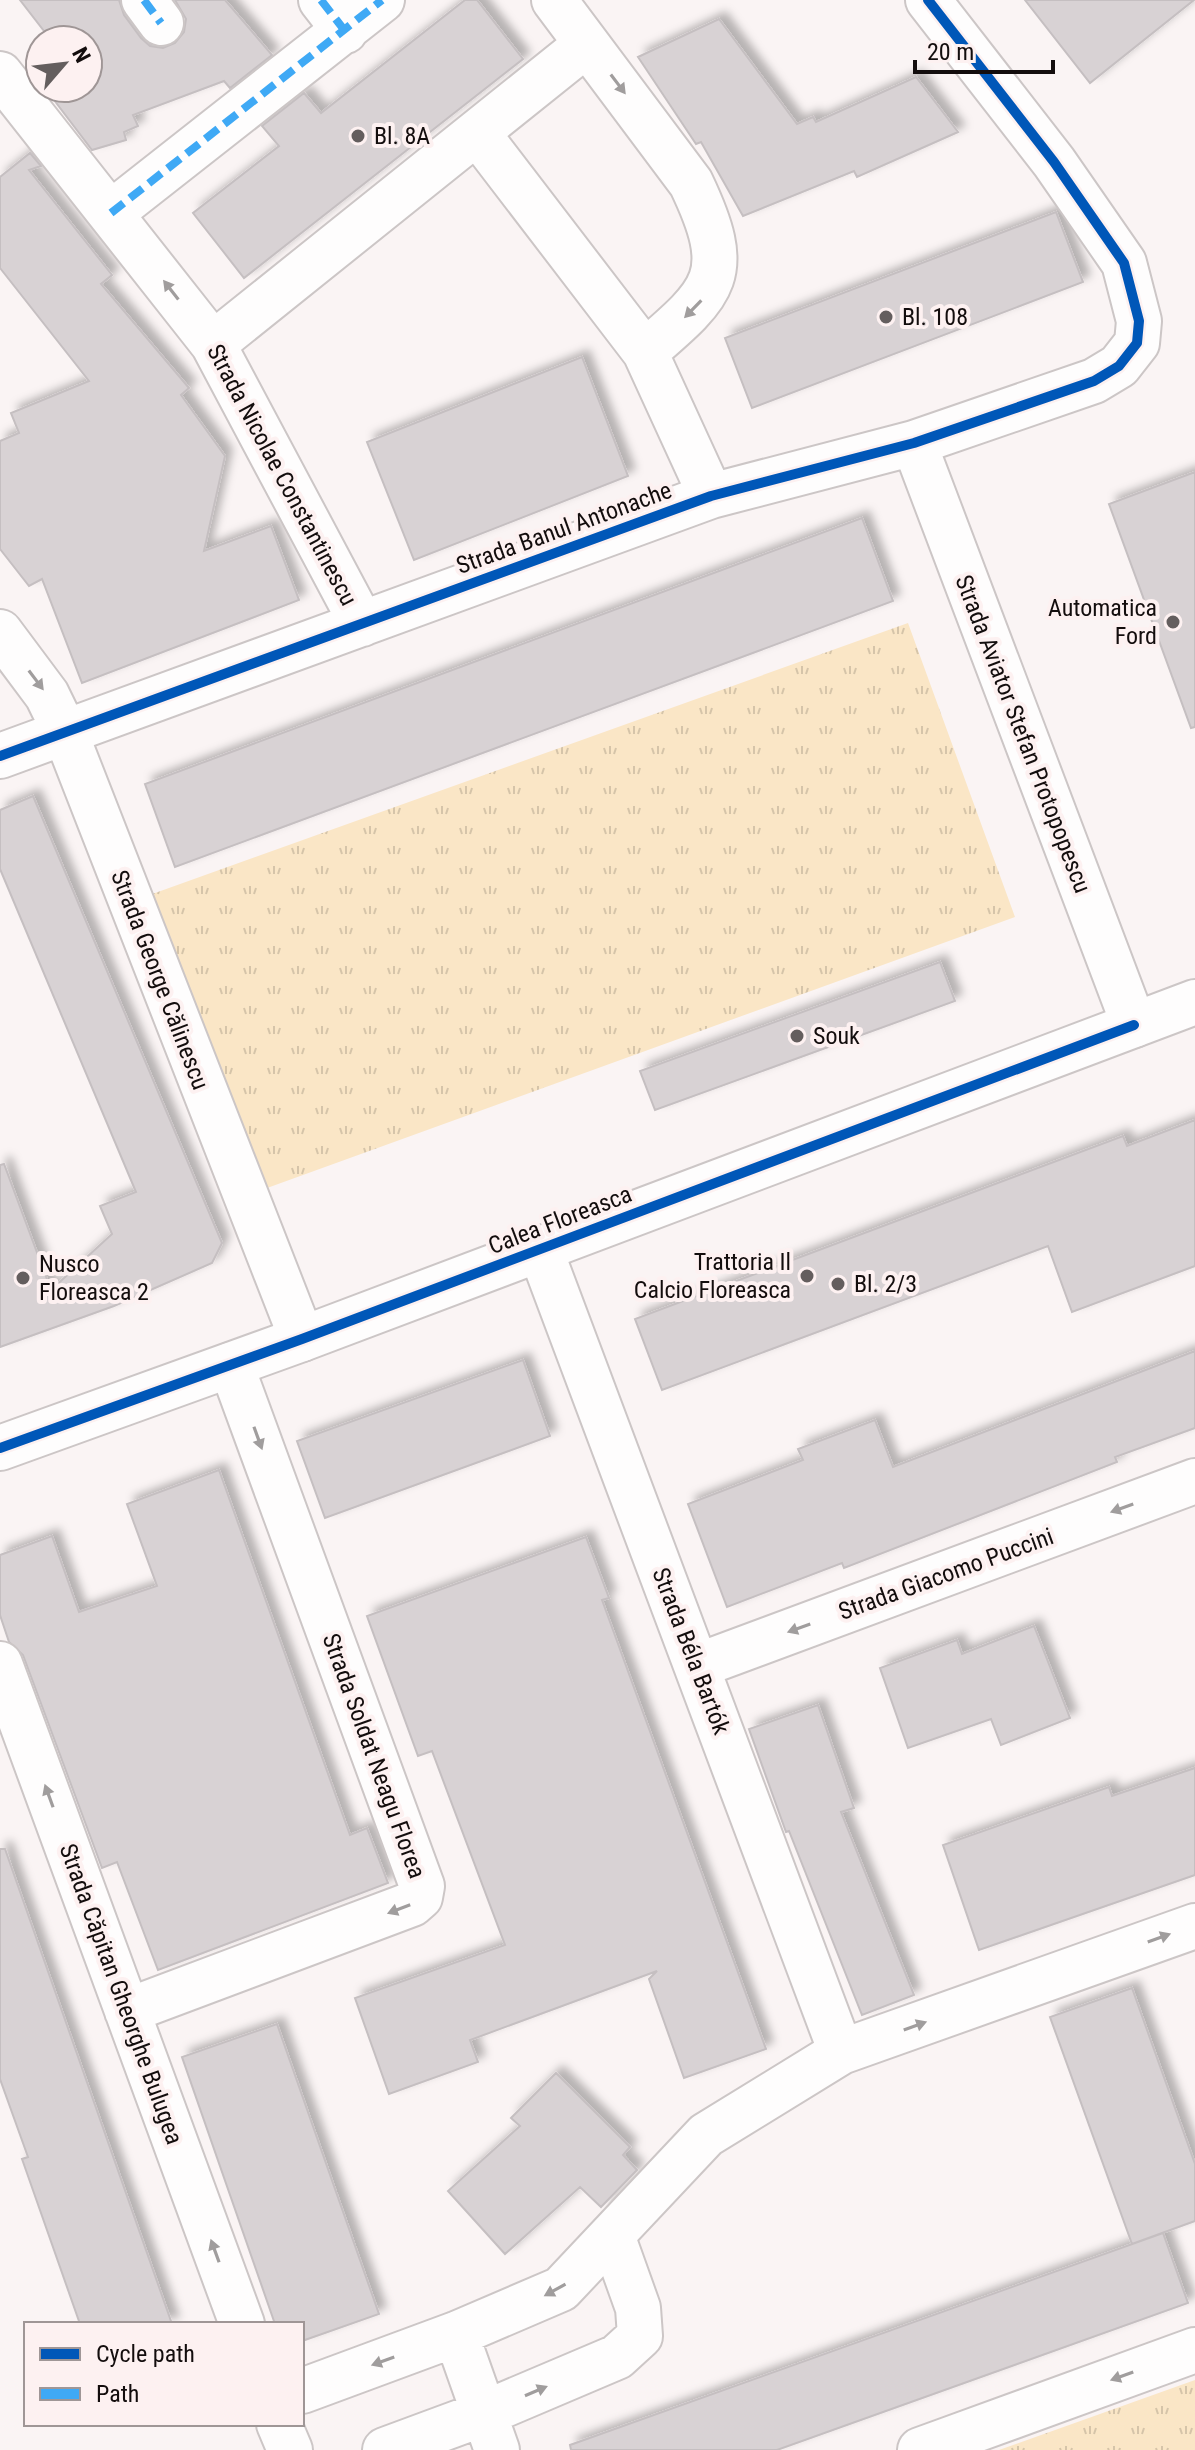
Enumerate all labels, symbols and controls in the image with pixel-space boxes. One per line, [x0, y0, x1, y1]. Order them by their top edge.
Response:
north arrow [24, 24, 104, 104]
scale bar [915, 24, 1053, 74]
text: 20 m [927, 38, 974, 66]
text: N [67, 43, 95, 67]
one-way arrow [609, 74, 625, 95]
place label: Bl. 8A [374, 122, 430, 150]
marker: Bl. 8A [349, 127, 367, 145]
one-way arrow [163, 280, 179, 300]
one-way arrow [684, 299, 702, 318]
place label: Bl. 108 [902, 303, 968, 331]
marker: Bl. 108 [877, 308, 895, 326]
street label: Strada Nicolae Constantinescu [201, 340, 363, 610]
street label: Strada Banul Antonache [453, 476, 675, 580]
street label: Strada Aviator Stefan Protopopescu [949, 571, 1097, 897]
place label: Automatica Ford [1048, 594, 1157, 650]
marker: Automatica Ford [1164, 613, 1182, 631]
one-way arrow [28, 670, 44, 690]
street label: Strada George Călinescu [105, 866, 215, 1094]
place label: Souk [813, 1022, 860, 1050]
marker: Souk [788, 1027, 806, 1045]
street label: Calea Floreasca [484, 1180, 636, 1260]
place label: Trattoria Il Calcio Floreasca [634, 1248, 791, 1304]
place label: Nusco Floreasca 2 [39, 1250, 149, 1306]
marker: Trattoria Il Calcio Floreasca [798, 1267, 816, 1285]
marker: Nusco Floreasca 2 [14, 1269, 32, 1287]
place label: Bl. 2/3 [854, 1270, 917, 1298]
marker: Bl. 2/3 [829, 1275, 847, 1293]
one-way arrow [252, 1426, 265, 1450]
one-way arrow [1110, 1502, 1134, 1515]
street label: Strada Giacomo Puccini [835, 1522, 1057, 1626]
street label: Strada Béla Bartók [646, 1564, 736, 1738]
one-way arrow [787, 1622, 811, 1635]
street label: Strada Soldat Neagu Florea [317, 1630, 431, 1882]
one-way arrow [42, 1784, 54, 1808]
street label: Strada Căpitan Gheorghe Bulugea [54, 1840, 188, 2148]
one-way arrow [387, 1903, 411, 1916]
one-way arrow [1148, 1932, 1172, 1944]
one-way arrow [903, 2019, 927, 2032]
one-way arrow [208, 2239, 221, 2263]
one-way arrow [544, 2283, 566, 2297]
legend [24, 2322, 304, 2426]
text: Cycle path [96, 2340, 195, 2368]
one-way arrow [370, 2355, 394, 2368]
one-way arrow [1109, 2370, 1133, 2383]
text: Path [96, 2380, 139, 2408]
one-way arrow [524, 2385, 548, 2398]

